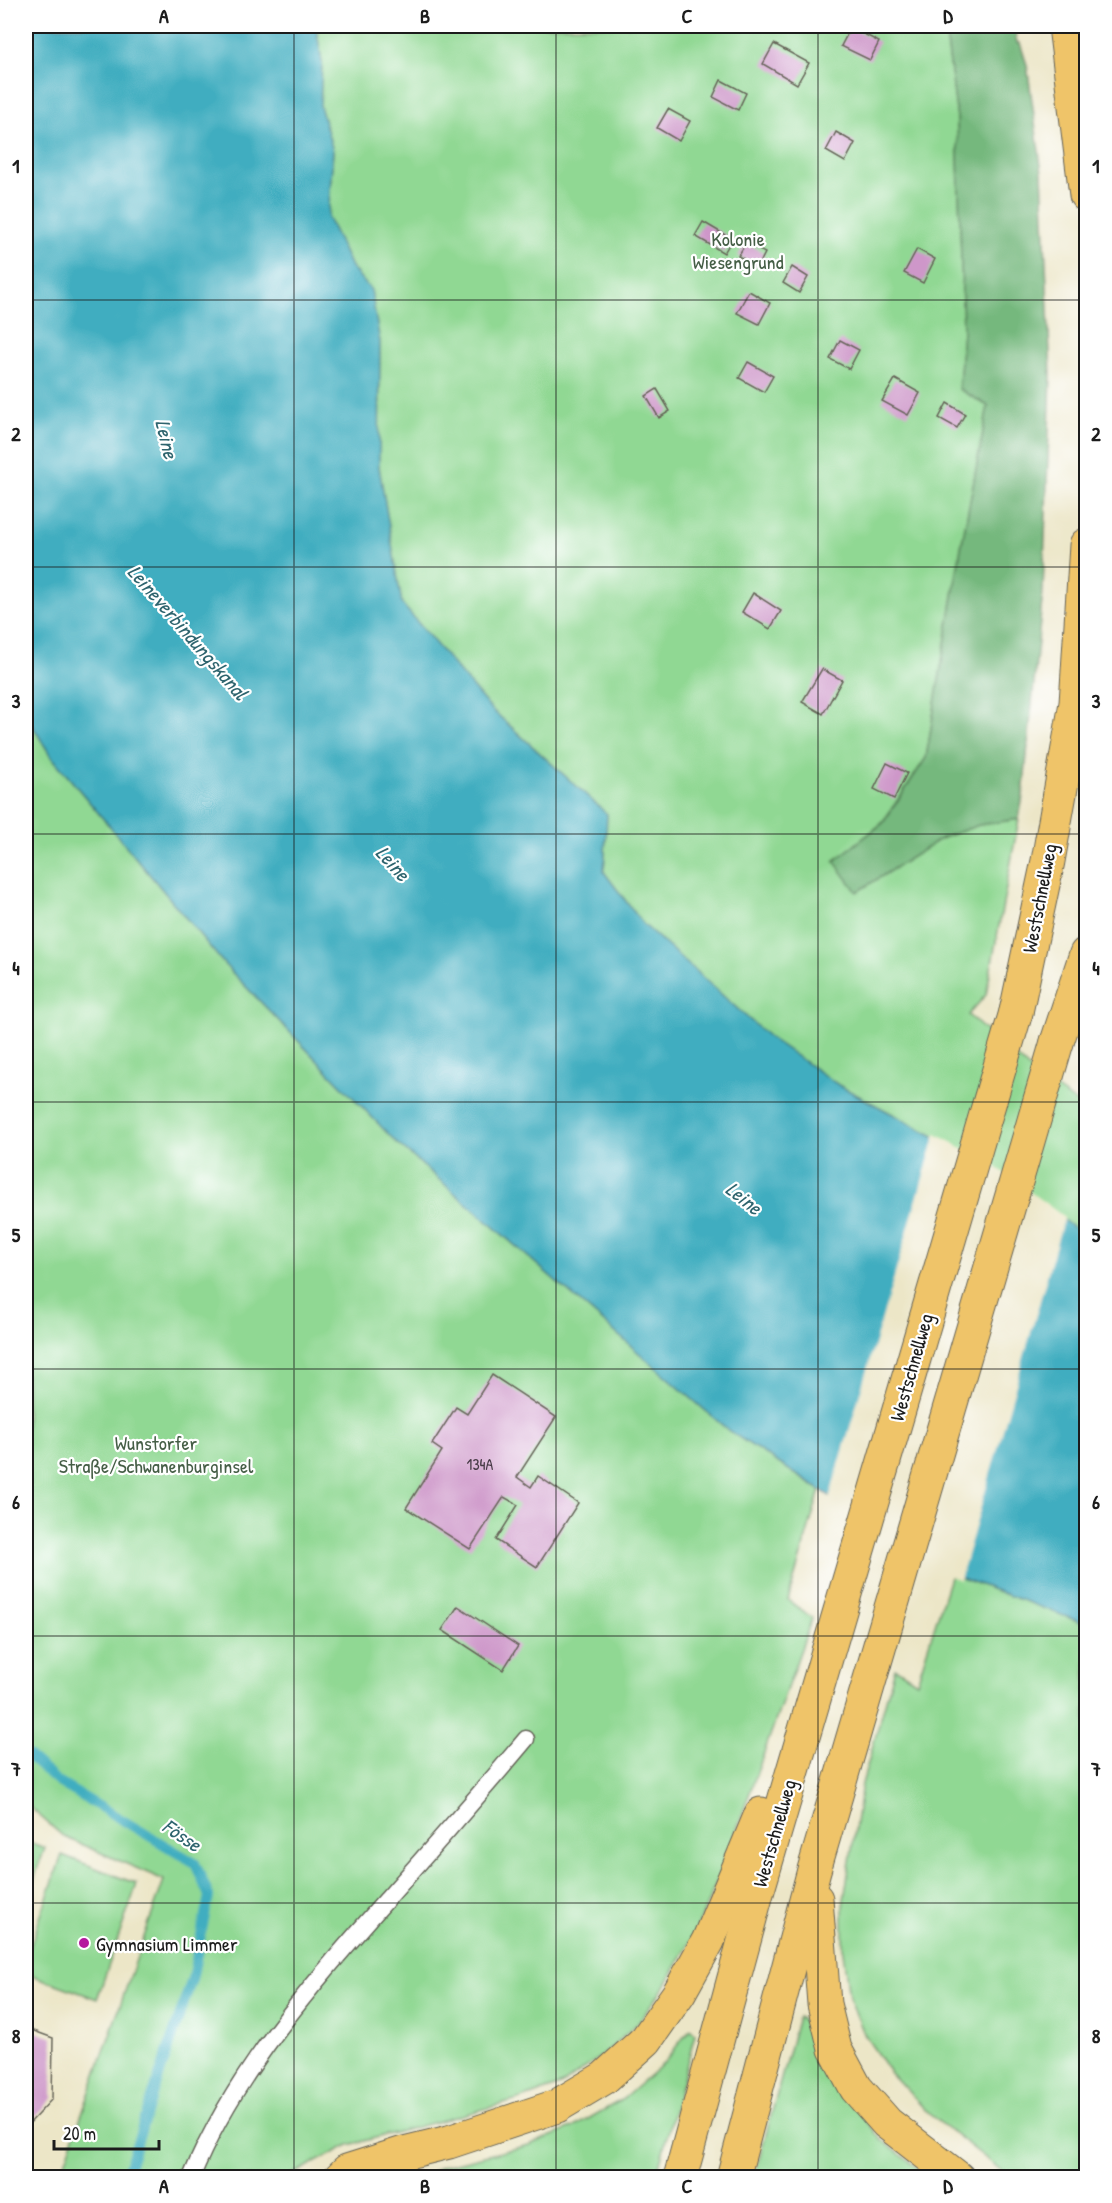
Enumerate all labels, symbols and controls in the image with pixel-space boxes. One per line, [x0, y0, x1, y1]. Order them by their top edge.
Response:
text: A [159, 2, 169, 29]
text: B [420, 2, 430, 29]
text: C [682, 2, 693, 29]
text: D [943, 2, 953, 29]
text: 1 [12, 152, 20, 179]
text: 1 [1092, 152, 1100, 179]
park label: Kolonie Wiesengrund [693, 225, 784, 275]
water label: Leine [149, 417, 186, 463]
text: 2 [11, 420, 21, 447]
text: 2 [1091, 420, 1101, 447]
water label: Leineverbindungskanal [121, 558, 256, 707]
text: 3 [12, 687, 21, 714]
text: 3 [1092, 687, 1101, 714]
water label: Leine [369, 839, 418, 888]
street label: Westschnellweg [1015, 841, 1063, 955]
text: 4 [12, 954, 20, 981]
text: 4 [1092, 954, 1100, 981]
water label: Leine [720, 1175, 769, 1222]
text: 5 [12, 1221, 21, 1248]
text: 5 [1092, 1221, 1101, 1248]
street label: Westschnellweg [883, 1310, 939, 1424]
park label: Wunstorfer Straße/Schwanenburginsel [59, 1429, 254, 1479]
house number: 134A [467, 1453, 494, 1475]
text: 6 [12, 1488, 20, 1515]
text: 6 [1092, 1488, 1100, 1515]
text: 7 [10, 1755, 21, 1782]
text: 7 [1090, 1755, 1101, 1782]
street label: Westschnellweg [746, 1776, 802, 1890]
water label: Fösse [157, 1812, 208, 1859]
place label: Gymnasium Limmer [96, 1930, 238, 1957]
marker: Gymnasium Limmer [77, 1936, 91, 1950]
text: 8 [12, 2022, 21, 2049]
text: 8 [1092, 2022, 1101, 2049]
scale bar [54, 2113, 159, 2151]
text: 20 m [63, 2121, 96, 2146]
text: A [159, 2172, 169, 2199]
text: B [420, 2172, 430, 2199]
text: C [682, 2172, 693, 2199]
text: D [943, 2172, 953, 2199]

